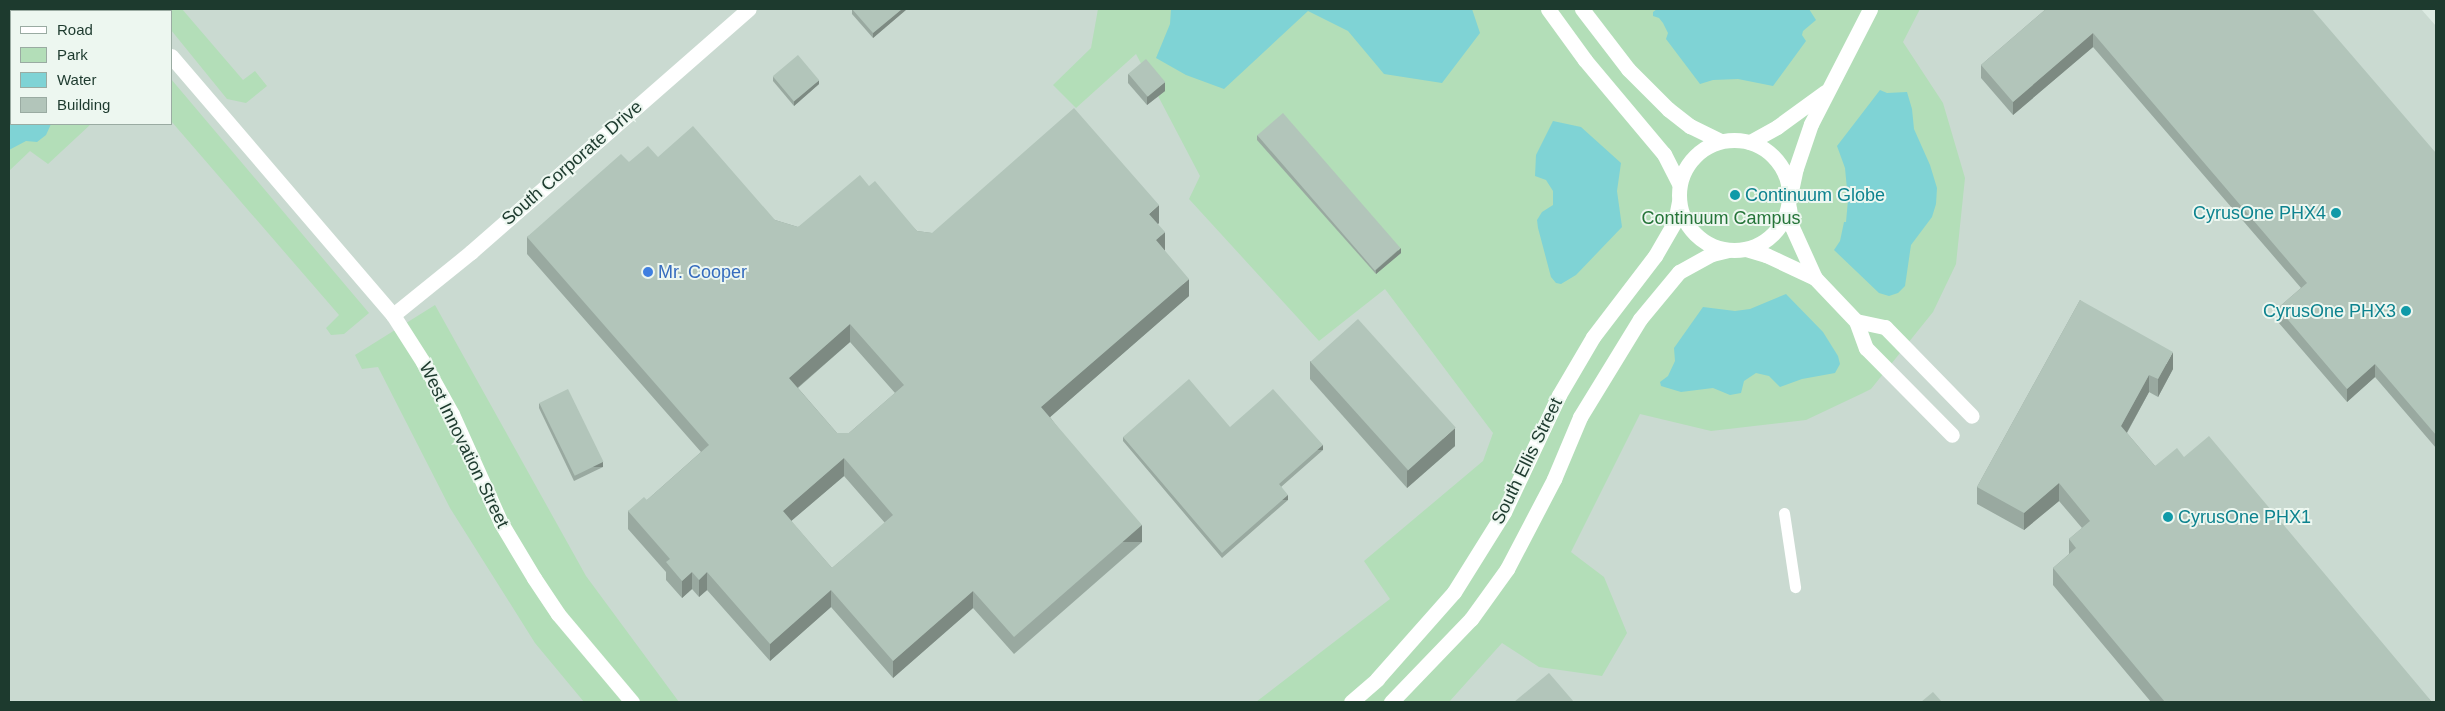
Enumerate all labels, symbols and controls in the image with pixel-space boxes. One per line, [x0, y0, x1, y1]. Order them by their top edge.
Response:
legend [10, 10, 172, 125]
text: Road [57, 21, 93, 38]
text: Park [57, 46, 88, 63]
text: Water [57, 71, 96, 88]
text: Building [57, 96, 110, 113]
street label: South Corporate Drive [497, 96, 647, 230]
place label: Continuum Globe [1745, 184, 1885, 206]
marker: Continuum Globe [1729, 189, 1741, 201]
place label: CyrusOne PHX4 [2193, 202, 2326, 224]
park label: Continuum Campus [1641, 207, 1801, 229]
marker: CyrusOne PHX4 [2330, 207, 2342, 219]
place label: Mr. Cooper [658, 261, 747, 283]
marker: Mr. Cooper [642, 266, 654, 278]
place label: CyrusOne PHX3 [2263, 300, 2396, 322]
marker: CyrusOne PHX3 [2400, 305, 2412, 317]
street label: West Innovation Street [414, 359, 514, 531]
street label: South Ellis Street [1487, 394, 1567, 528]
place label: CyrusOne PHX1 [2178, 506, 2311, 528]
marker: CyrusOne PHX1 [2162, 511, 2174, 523]

